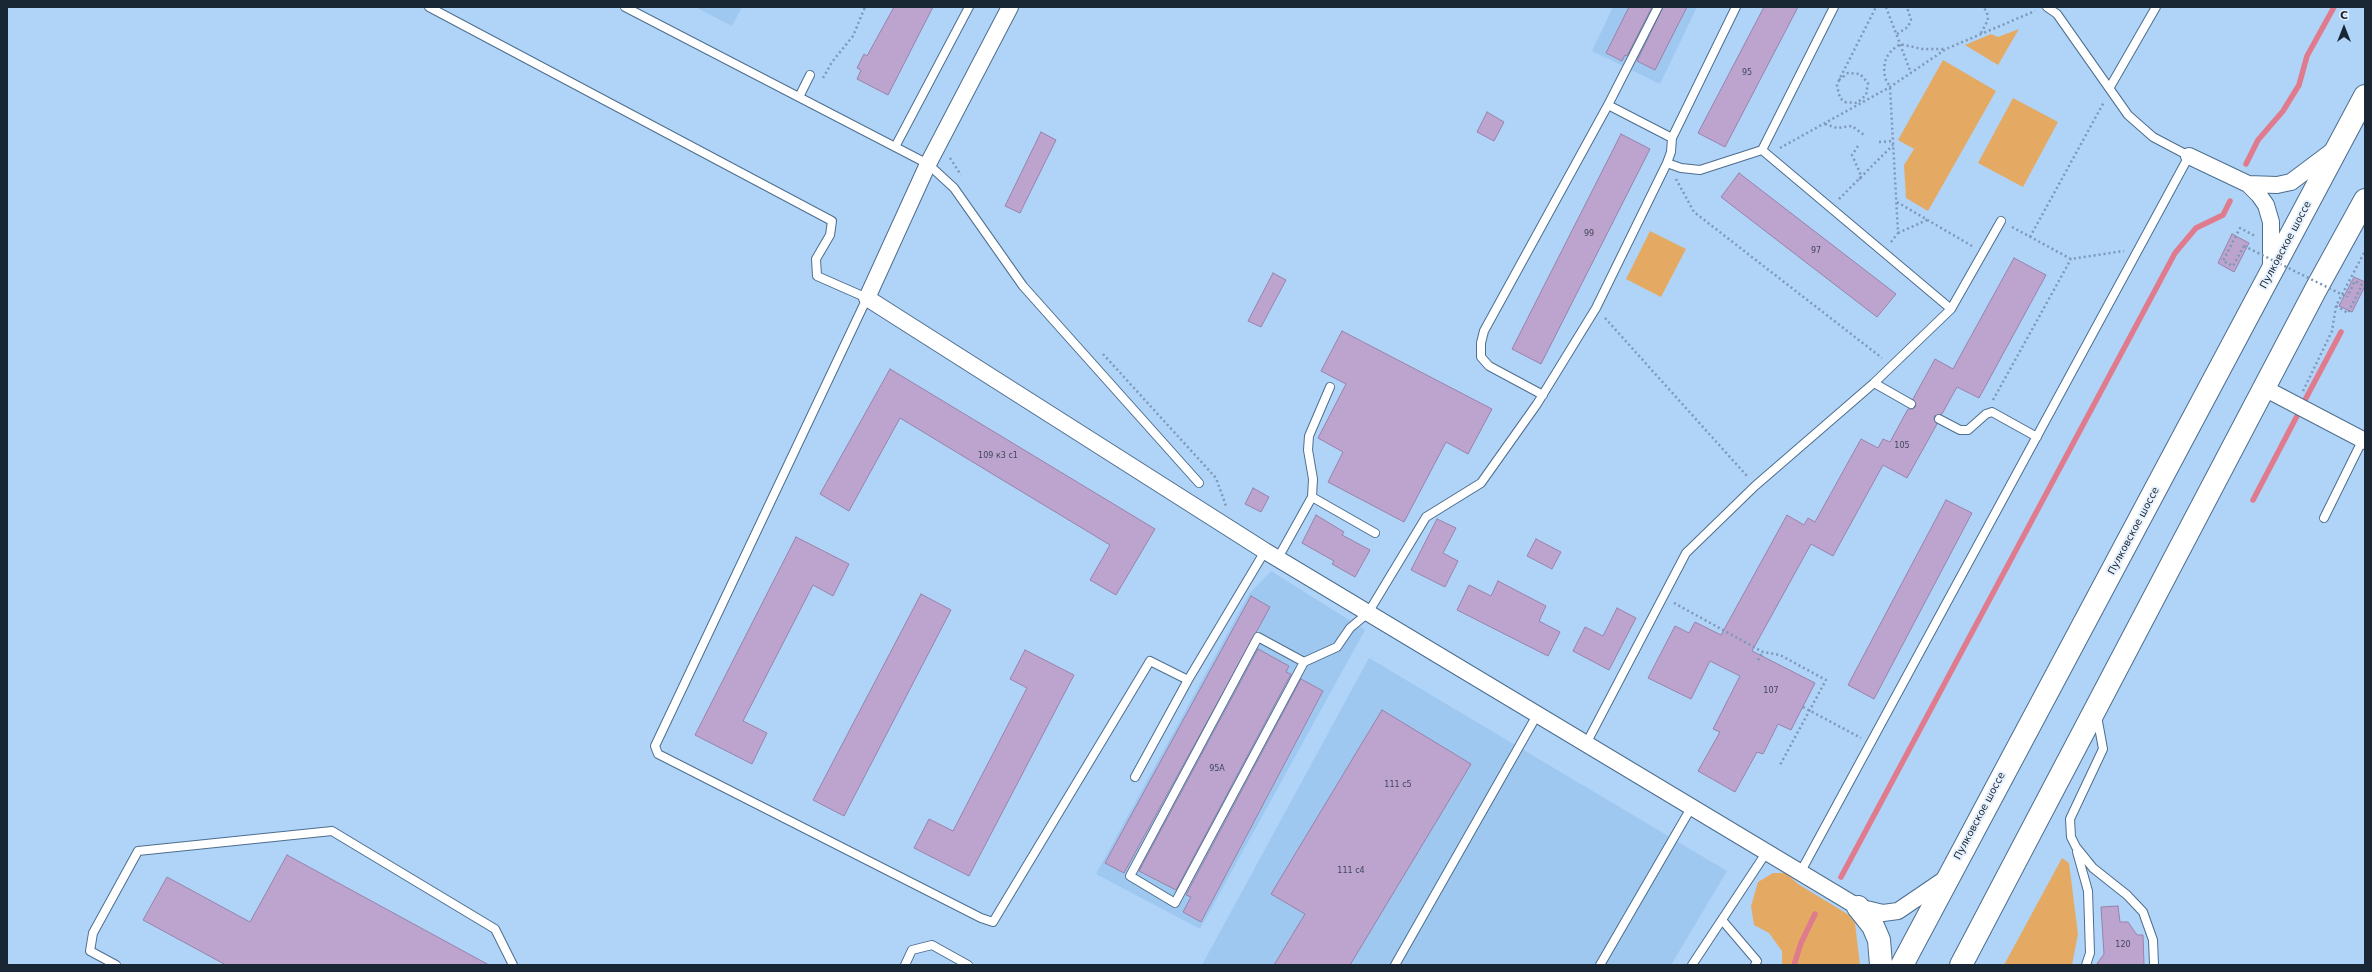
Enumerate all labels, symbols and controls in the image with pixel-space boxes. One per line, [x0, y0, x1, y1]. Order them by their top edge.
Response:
north arrow [2324, 8, 2364, 48]
text: С [2340, 9, 2348, 22]
house number: 95 [1742, 68, 1752, 78]
street label: Пулковское шоссе [2258, 199, 2314, 291]
house number: 99 [1584, 229, 1594, 239]
house number: 97 [1811, 246, 1821, 256]
house number: 105 [1894, 441, 1910, 451]
house number: 109 к3 с1 [978, 451, 1018, 461]
street label: Пулковское шоссе [2106, 485, 2162, 577]
house number: 107 [1763, 686, 1779, 696]
house number: 95А [1209, 764, 1225, 774]
street label: Пулковское шоссе [1952, 770, 2008, 862]
house number: 111 с5 [1384, 780, 1412, 790]
house number: 111 с4 [1337, 866, 1365, 876]
house number: 120 [2115, 940, 2131, 950]

